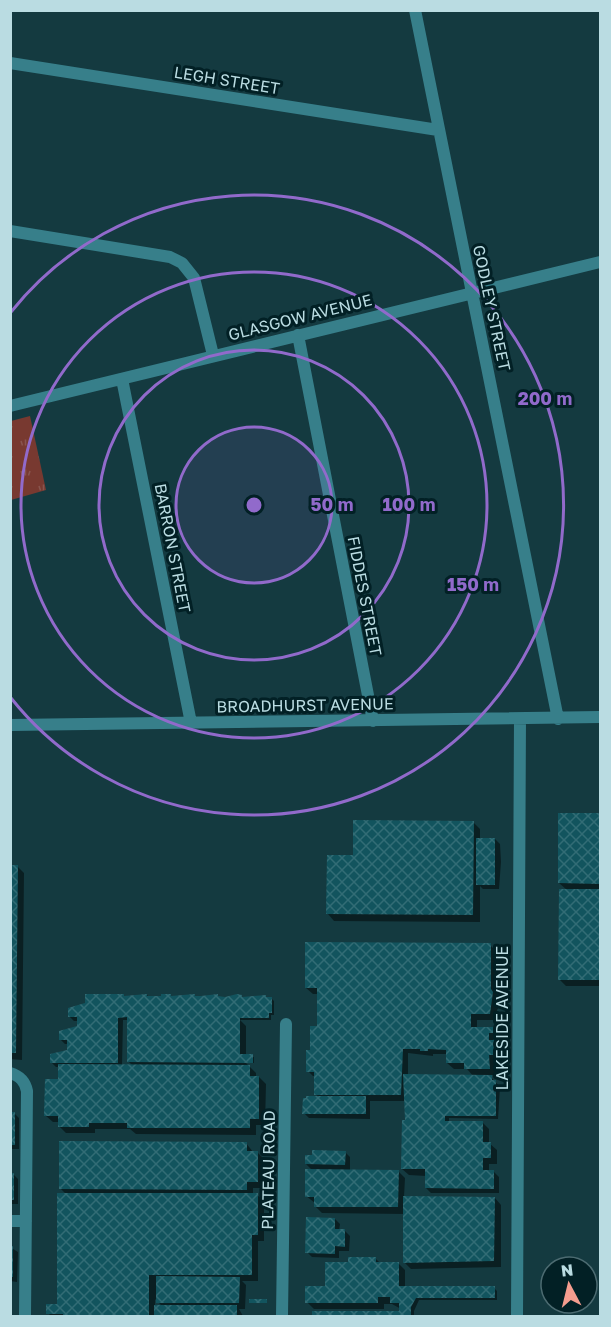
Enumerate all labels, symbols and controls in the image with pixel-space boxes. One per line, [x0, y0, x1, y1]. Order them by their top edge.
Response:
street label: LEGH STREET [173, 62, 281, 98]
street label: GODLEY STREET [469, 243, 515, 373]
street label: GLASGOW AVENUE [226, 289, 374, 345]
text: 200 m [518, 387, 572, 409]
street label: BARRON STREET [151, 482, 195, 614]
text: 50 m [311, 493, 353, 515]
text: 100 m [383, 493, 435, 515]
centre of rings [244, 495, 264, 515]
street label: FIDDES STREET [344, 534, 386, 658]
text: 150 m [447, 573, 499, 595]
street label: BROADHURST AVENUE [216, 693, 394, 717]
street label: LAKESIDE AVENUE [492, 946, 512, 1090]
street label: PLATEAU ROAD [257, 1110, 279, 1230]
north arrow [539, 1255, 599, 1315]
text: N [560, 1259, 574, 1281]

